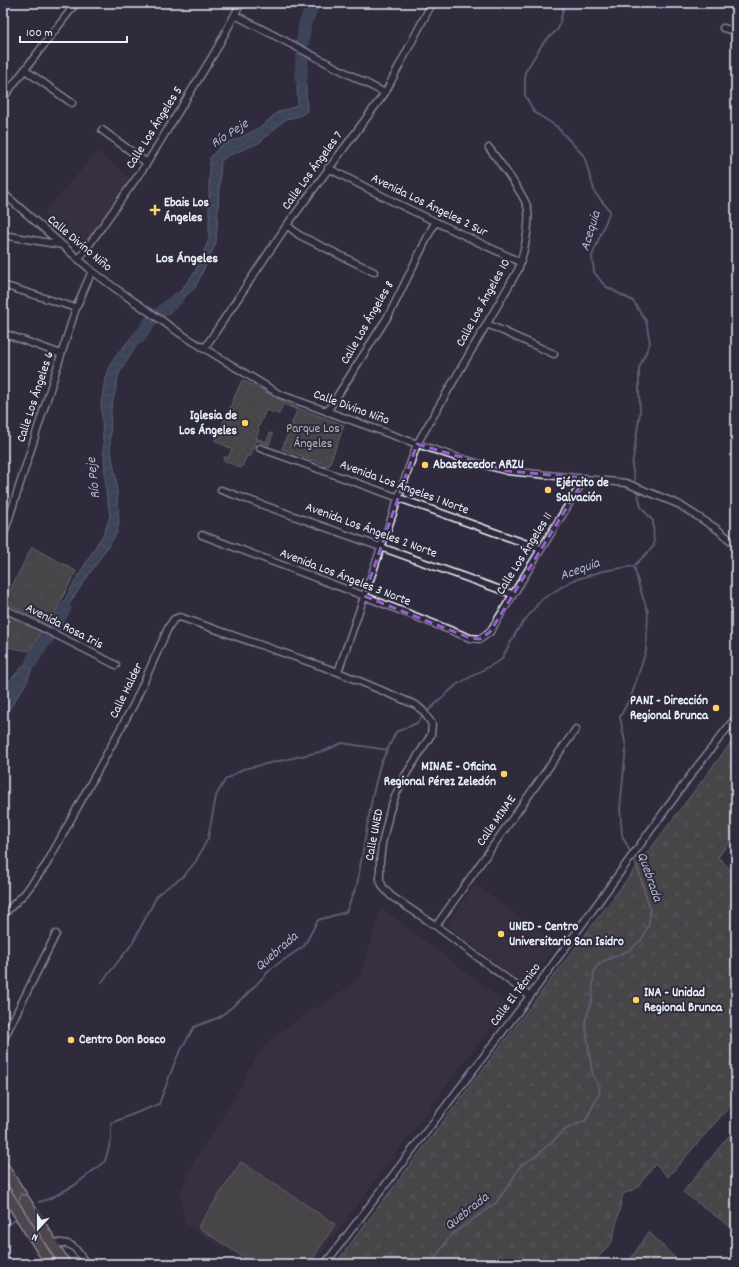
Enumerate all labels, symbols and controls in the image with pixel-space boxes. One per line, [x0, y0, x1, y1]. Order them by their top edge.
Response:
scale bar [20, 18, 127, 44]
text: 100 m [26, 25, 53, 42]
street label: Calle Los Ángeles 5 [122, 83, 188, 173]
water label: Río Peje [207, 114, 253, 154]
street label: Calle Los Ángeles 7 [278, 128, 348, 214]
street label: Avenida Los Ángeles 2 Sur [368, 169, 491, 243]
place label: Ebais Los Ángeles [164, 194, 210, 228]
marker: Ebais Los Ángeles [149, 204, 161, 216]
water label: Acequia [575, 207, 607, 253]
street label: Calle Divino Niño [42, 211, 116, 277]
district label: Los Ángeles [156, 249, 218, 269]
street label: Calle Los Ángeles 10 [452, 255, 516, 351]
street label: Calle Los Ángeles 8 [336, 278, 400, 368]
street label: Calle Los Ángeles 6 [12, 349, 60, 445]
street label: Calle Divino Niño [310, 385, 392, 431]
place label: Iglesia de Los Ángeles [179, 407, 238, 441]
marker: Iglesia de Los Ángeles [240, 418, 250, 428]
park label: Parque Los Ángeles [286, 420, 340, 454]
water label: Río Peje [82, 456, 106, 500]
street label: Avenida Los Ángeles 1 Norte [337, 456, 471, 520]
place label: Abastecedor ARZU [433, 456, 524, 475]
marker: Abastecedor ARZU [420, 460, 430, 470]
place label: Ejército de Salvación [556, 474, 609, 508]
marker: Ejército de Salvación [543, 485, 553, 495]
street label: Avenida Los Ángeles 2 Norte [302, 498, 440, 564]
street label: Calle Los Ángeles 11 [492, 509, 558, 599]
street label: Avenida Los Ángeles 3 Norte [277, 544, 414, 612]
water label: Acequia [557, 553, 604, 586]
street label: Avenida Rosa Iris [22, 599, 106, 655]
street label: Calle Halder [105, 660, 149, 722]
place label: PANI - Dirección Regional Brunca [630, 692, 709, 726]
marker: PANI - Dirección Regional Brunca [711, 703, 721, 713]
place label: MINAE - Oficina Regional Pérez Zeledón [384, 758, 497, 792]
marker: MINAE - Oficina Regional Pérez Zeledón [499, 769, 509, 779]
street label: Calle MINAE [472, 792, 522, 850]
street label: Calle UNED [361, 807, 389, 863]
water label: Quebrada [631, 849, 667, 906]
place label: UNED - Centro Universitario San Isidro [509, 918, 624, 952]
water label: Quebrada [251, 927, 304, 976]
marker: UNED - Centro Universitario San Isidro [496, 929, 506, 939]
street label: Calle El Técnico [486, 959, 546, 1031]
place label: INA - Unidad Regional Brunca [644, 984, 723, 1018]
marker: INA - Unidad Regional Brunca [631, 995, 641, 1005]
place label: Centro Don Bosco [79, 1031, 166, 1050]
marker: Centro Don Bosco [66, 1035, 76, 1045]
water label: Quebrada [441, 1187, 495, 1236]
one-way arrow [19, 1193, 26, 1200]
north arrow [18, 1209, 58, 1249]
text: N [29, 1228, 41, 1245]

